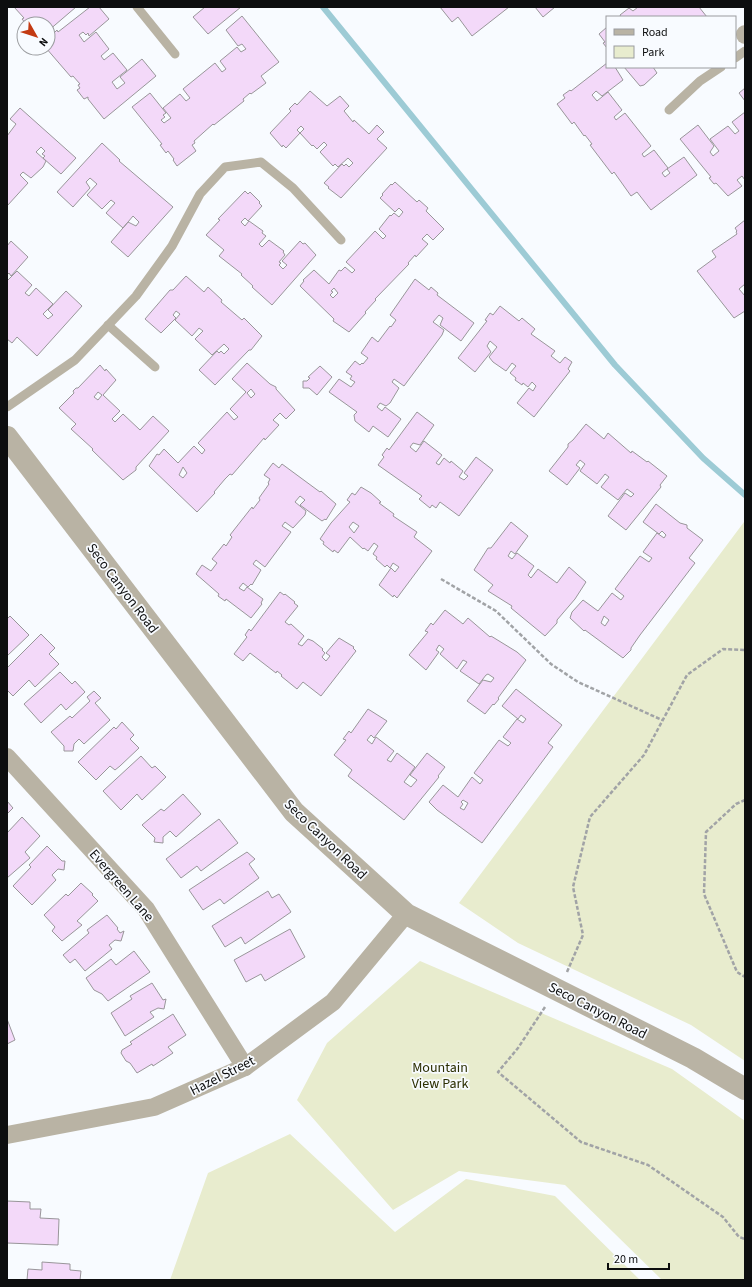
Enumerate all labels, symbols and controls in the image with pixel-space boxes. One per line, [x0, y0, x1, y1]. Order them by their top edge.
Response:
north arrow [16, 16, 56, 56]
legend [606, 16, 736, 68]
text: Road [642, 24, 668, 41]
text: N [35, 34, 52, 50]
text: Park [642, 44, 664, 61]
street label: Seco Canyon Road [82, 539, 163, 638]
street label: Seco Canyon Road [279, 795, 371, 884]
street label: Evergreen Lane [84, 845, 158, 926]
street label: Seco Canyon Road [545, 977, 650, 1044]
street label: Hazel Street [187, 1051, 259, 1101]
park label: Mountain View Park [412, 1058, 468, 1094]
scale bar [608, 1245, 669, 1271]
text: 20 m [614, 1251, 638, 1268]

